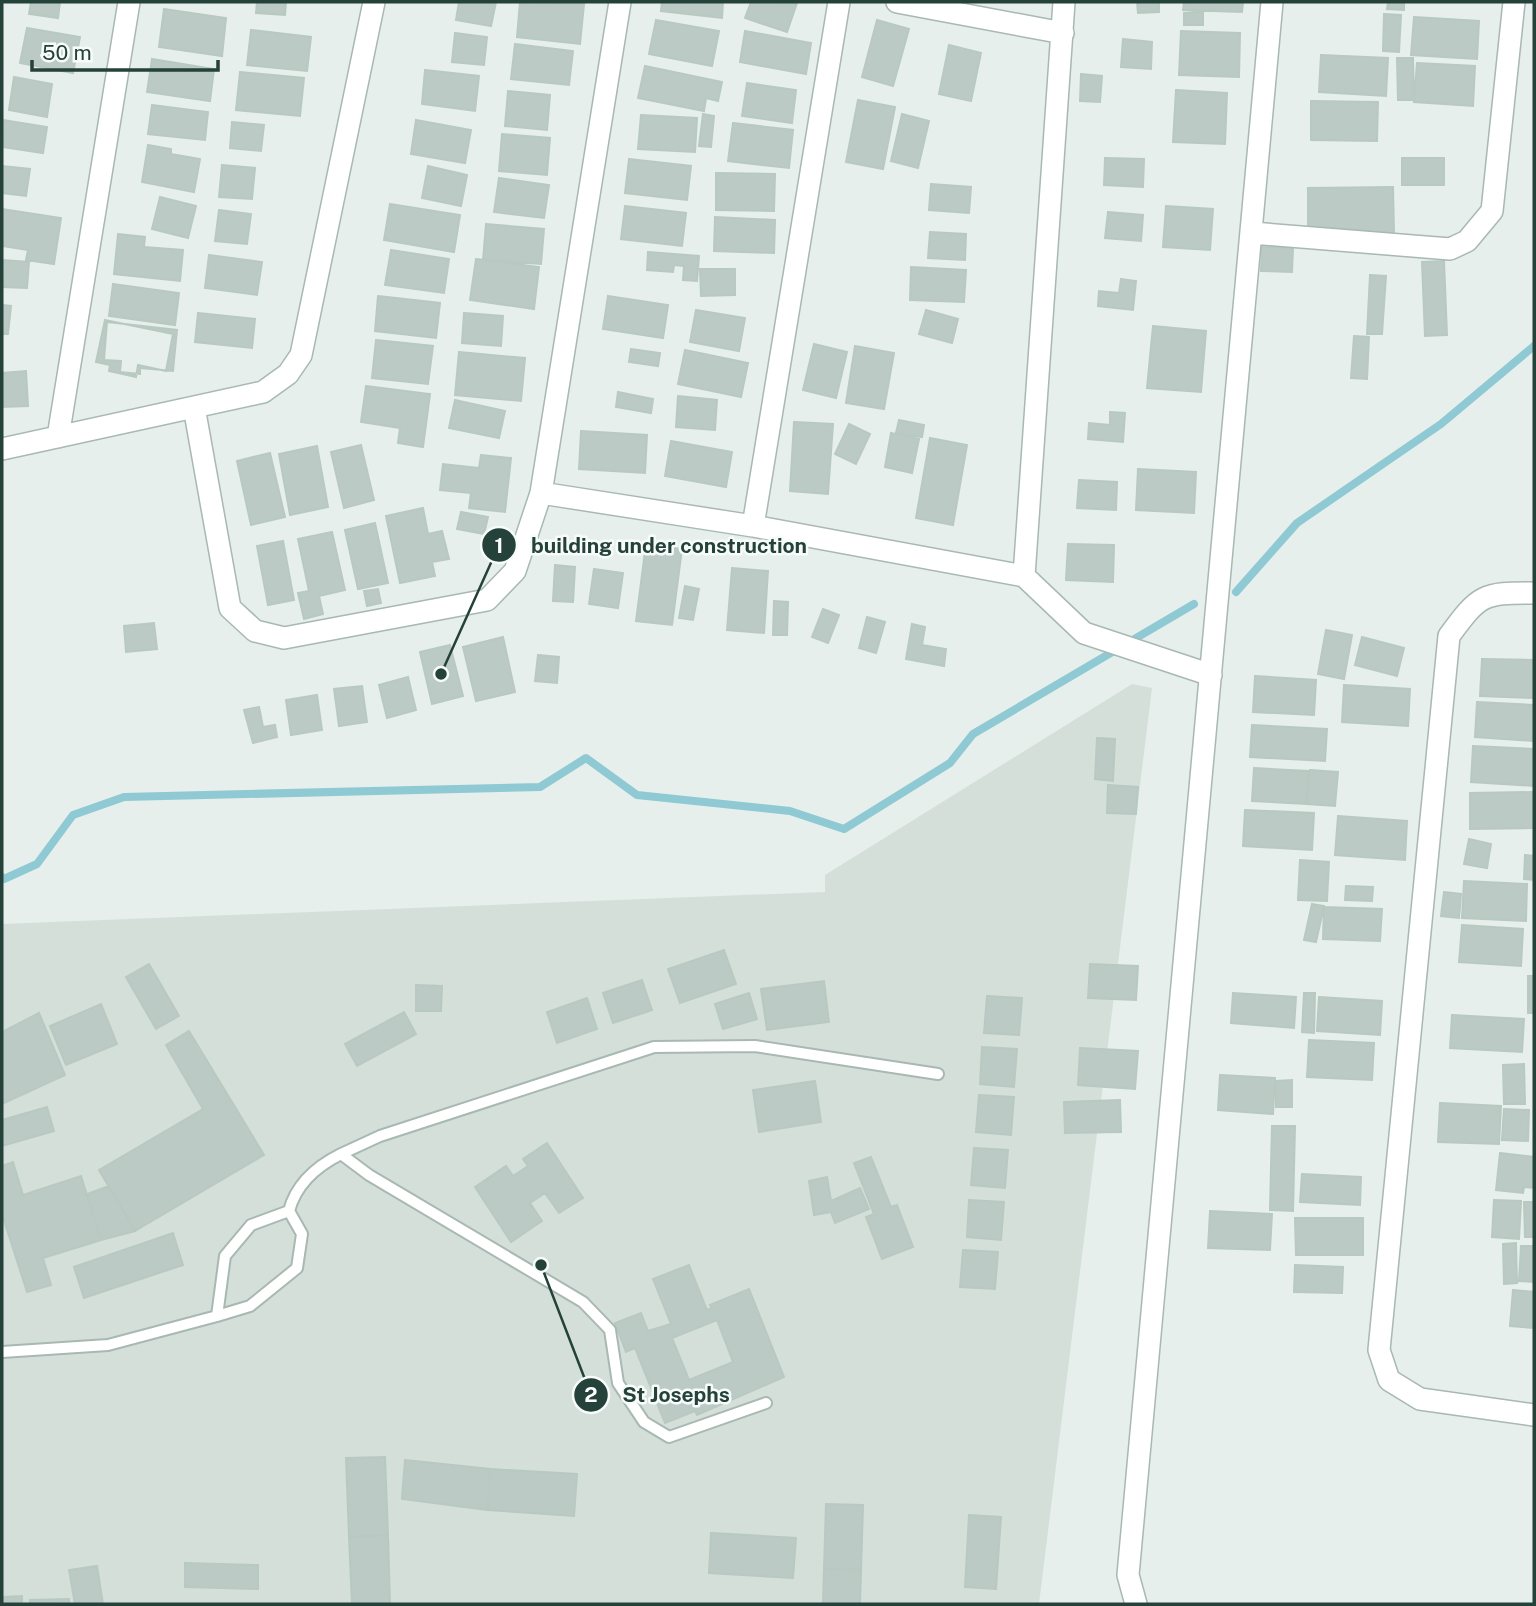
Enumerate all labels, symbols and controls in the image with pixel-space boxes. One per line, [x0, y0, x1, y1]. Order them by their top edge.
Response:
scale bar [32, 28, 217, 72]
text: 50 m [42, 40, 92, 65]
callout: building under construction [482, 524, 821, 566]
text: 1 [495, 533, 504, 558]
text: building under construction [531, 533, 807, 558]
callout: St Josephs [573, 1374, 744, 1416]
text: 2 [584, 1382, 598, 1407]
text: St Josephs [622, 1382, 730, 1407]

